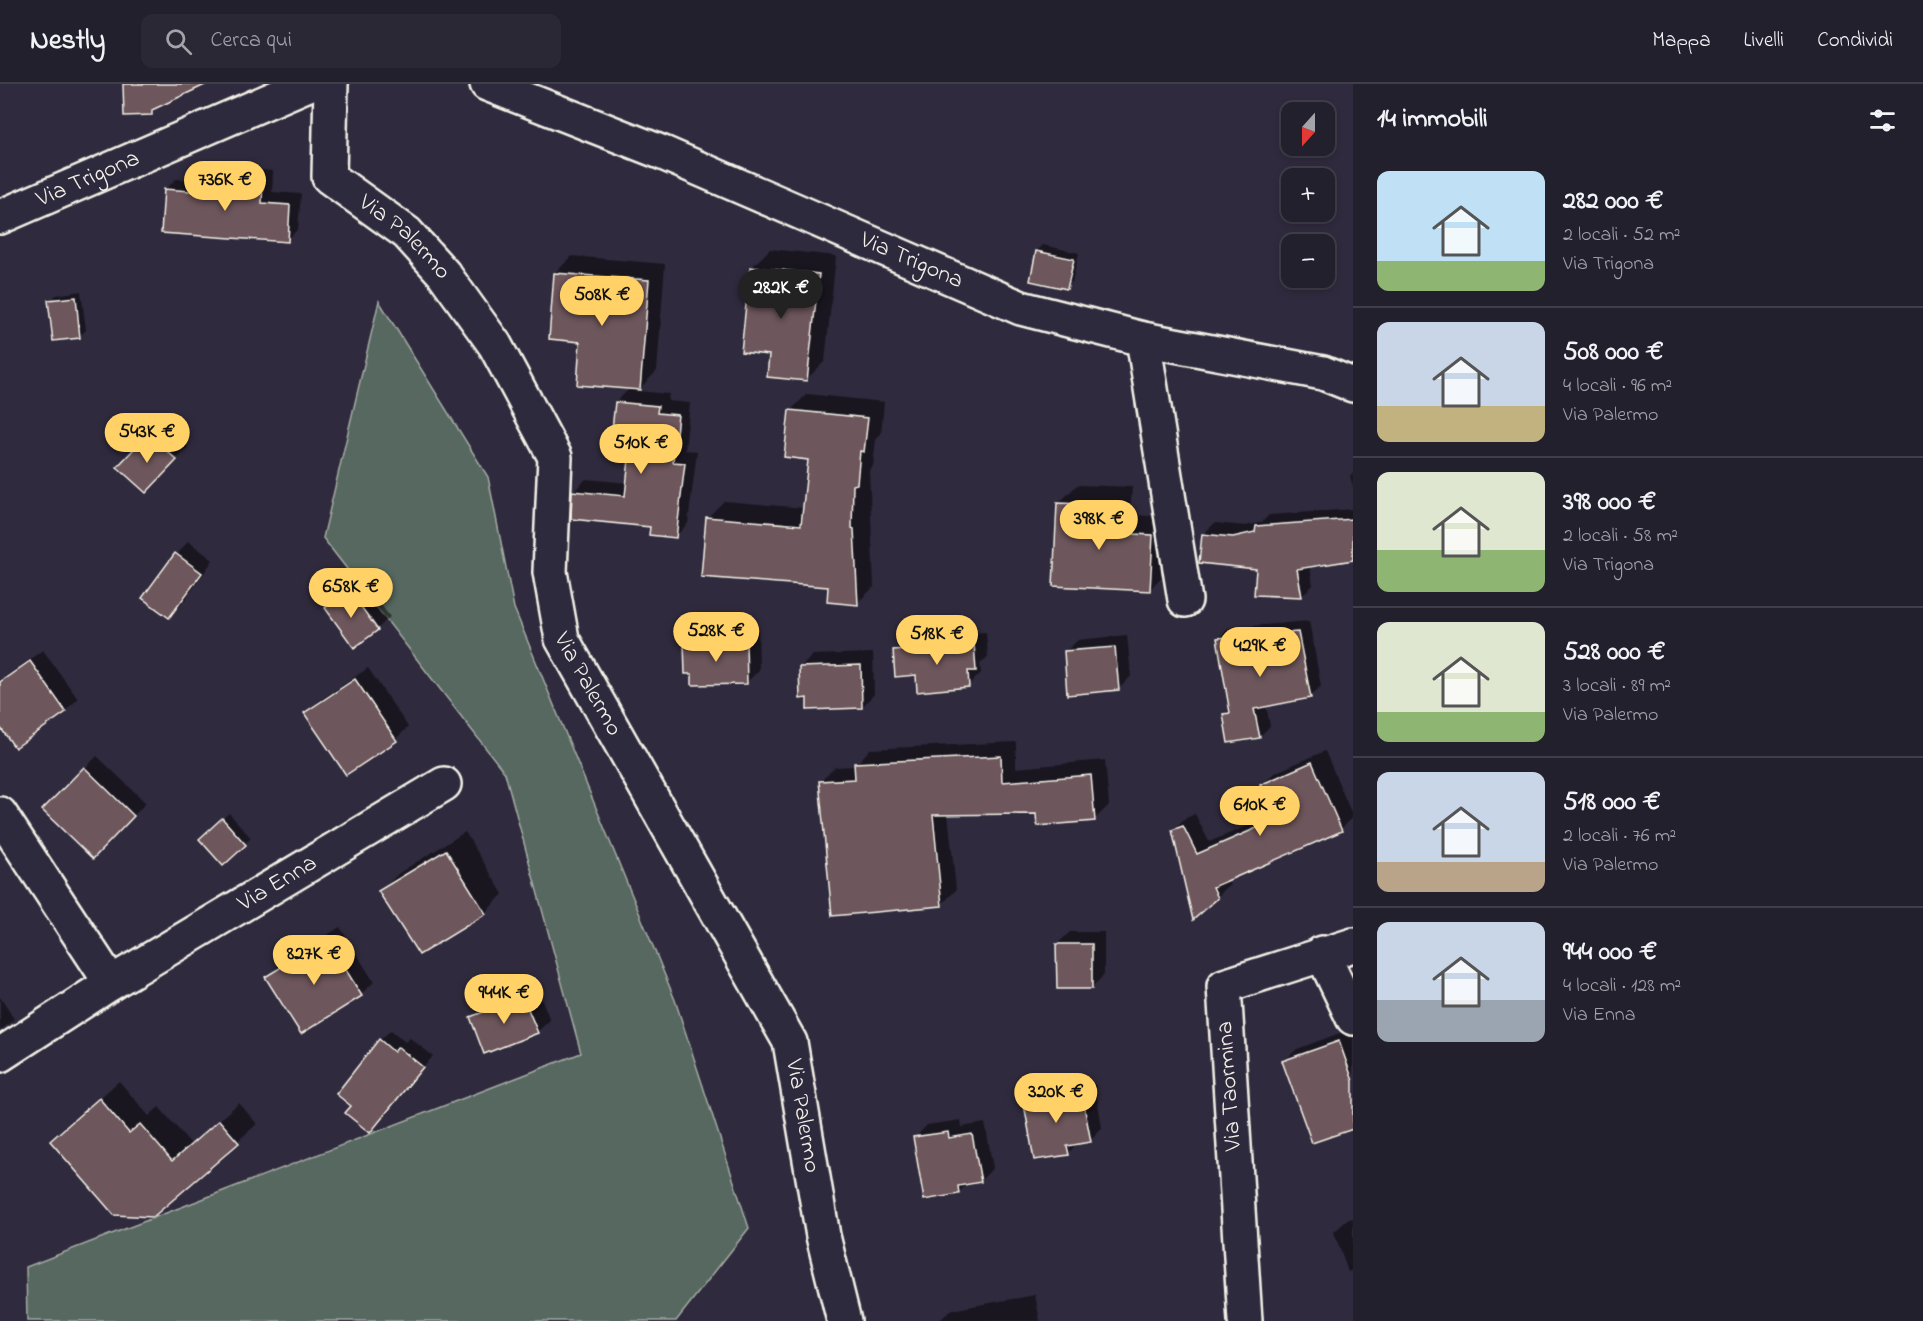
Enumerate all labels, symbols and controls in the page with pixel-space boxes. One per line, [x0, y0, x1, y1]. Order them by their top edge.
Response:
search box [141, 14, 561, 68]
text: Nestly [30, 21, 105, 62]
icon: search [162, 25, 195, 58]
text: Cerca qui [210, 25, 292, 57]
text: Mappa [1652, 26, 1711, 56]
text: Livelli [1744, 26, 1784, 56]
text: Condividi [1817, 26, 1893, 56]
text: 14 immobili [1377, 101, 1488, 139]
north arrow [1281, 102, 1335, 156]
map controls [1281, 102, 1335, 288]
icon: filters [1866, 104, 1899, 137]
street label: Via Trigona [30, 141, 145, 217]
pin: 736K € [176, 161, 274, 212]
text: 736K € [198, 166, 252, 195]
button: + [1281, 168, 1335, 222]
text: 282 000 € [1563, 183, 1663, 221]
street label: Via Palermo [350, 185, 459, 288]
icon: home [1425, 195, 1497, 267]
text: 2 locali · 52 m² [1563, 221, 1680, 250]
street label: Via Trigona [854, 222, 969, 298]
button: − [1281, 234, 1335, 288]
text: Via Trigona [1563, 250, 1654, 279]
pin: 282K € [732, 269, 830, 320]
text: 282K € [753, 274, 809, 303]
pin: 508K € [553, 276, 651, 327]
text: 508K € [574, 281, 630, 310]
text: 508 000 € [1563, 334, 1664, 372]
icon: home [1425, 346, 1497, 418]
text: 4 locali · 96 m² [1563, 372, 1672, 401]
text: Via Palermo [1563, 401, 1658, 430]
pin: 543K € [98, 413, 196, 464]
text: 543K € [119, 418, 175, 447]
pin: 510K € [592, 424, 690, 475]
text: 510K € [613, 429, 669, 458]
text: 398 000 € [1563, 484, 1656, 522]
icon: home [1425, 496, 1497, 568]
pin: 398K € [1050, 500, 1148, 551]
text: 398K € [1074, 505, 1124, 534]
text: 2 locali · 58 m² [1563, 522, 1678, 551]
text: Via Trigona [1563, 551, 1654, 580]
pin: 658K € [302, 568, 400, 619]
text: 658K € [323, 573, 379, 602]
pin: 528K € [667, 612, 765, 663]
pin: 518K € [888, 615, 986, 666]
text: 528K € [687, 617, 745, 646]
text: 518K € [910, 620, 964, 649]
street label: Via Palermo [544, 625, 631, 743]
pin: 429K € [1211, 627, 1309, 678]
text: 429K € [1234, 632, 1286, 661]
text: 528 000 € [1563, 634, 1665, 672]
icon: home [1425, 646, 1497, 718]
text: 3 locali · 89 m² [1563, 672, 1671, 701]
text: Via Palermo [1563, 701, 1658, 730]
text: 518 000 € [1563, 784, 1661, 822]
pin: 610K € [1211, 786, 1309, 837]
text: 610K € [1234, 791, 1286, 820]
icon: home [1425, 796, 1497, 868]
text: 2 locali · 76 m² [1563, 822, 1676, 851]
street label: Via Enna [230, 846, 324, 921]
text: Via Palermo [1563, 851, 1658, 880]
text: 944 000 € [1563, 934, 1657, 972]
pin: 827K € [265, 935, 363, 986]
text: 827K € [287, 940, 341, 969]
icon: home [1425, 946, 1497, 1018]
text: 4 locali · 128 m² [1563, 972, 1681, 1001]
pin: 944K € [455, 974, 553, 1025]
text: 944K € [478, 979, 530, 1008]
text: Via Enna [1563, 1001, 1635, 1030]
street label: Via Taormina [1208, 1020, 1252, 1153]
street label: Via Palermo [776, 1056, 829, 1175]
pin: 320K € [1007, 1073, 1105, 1124]
text: 320K € [1028, 1078, 1084, 1107]

